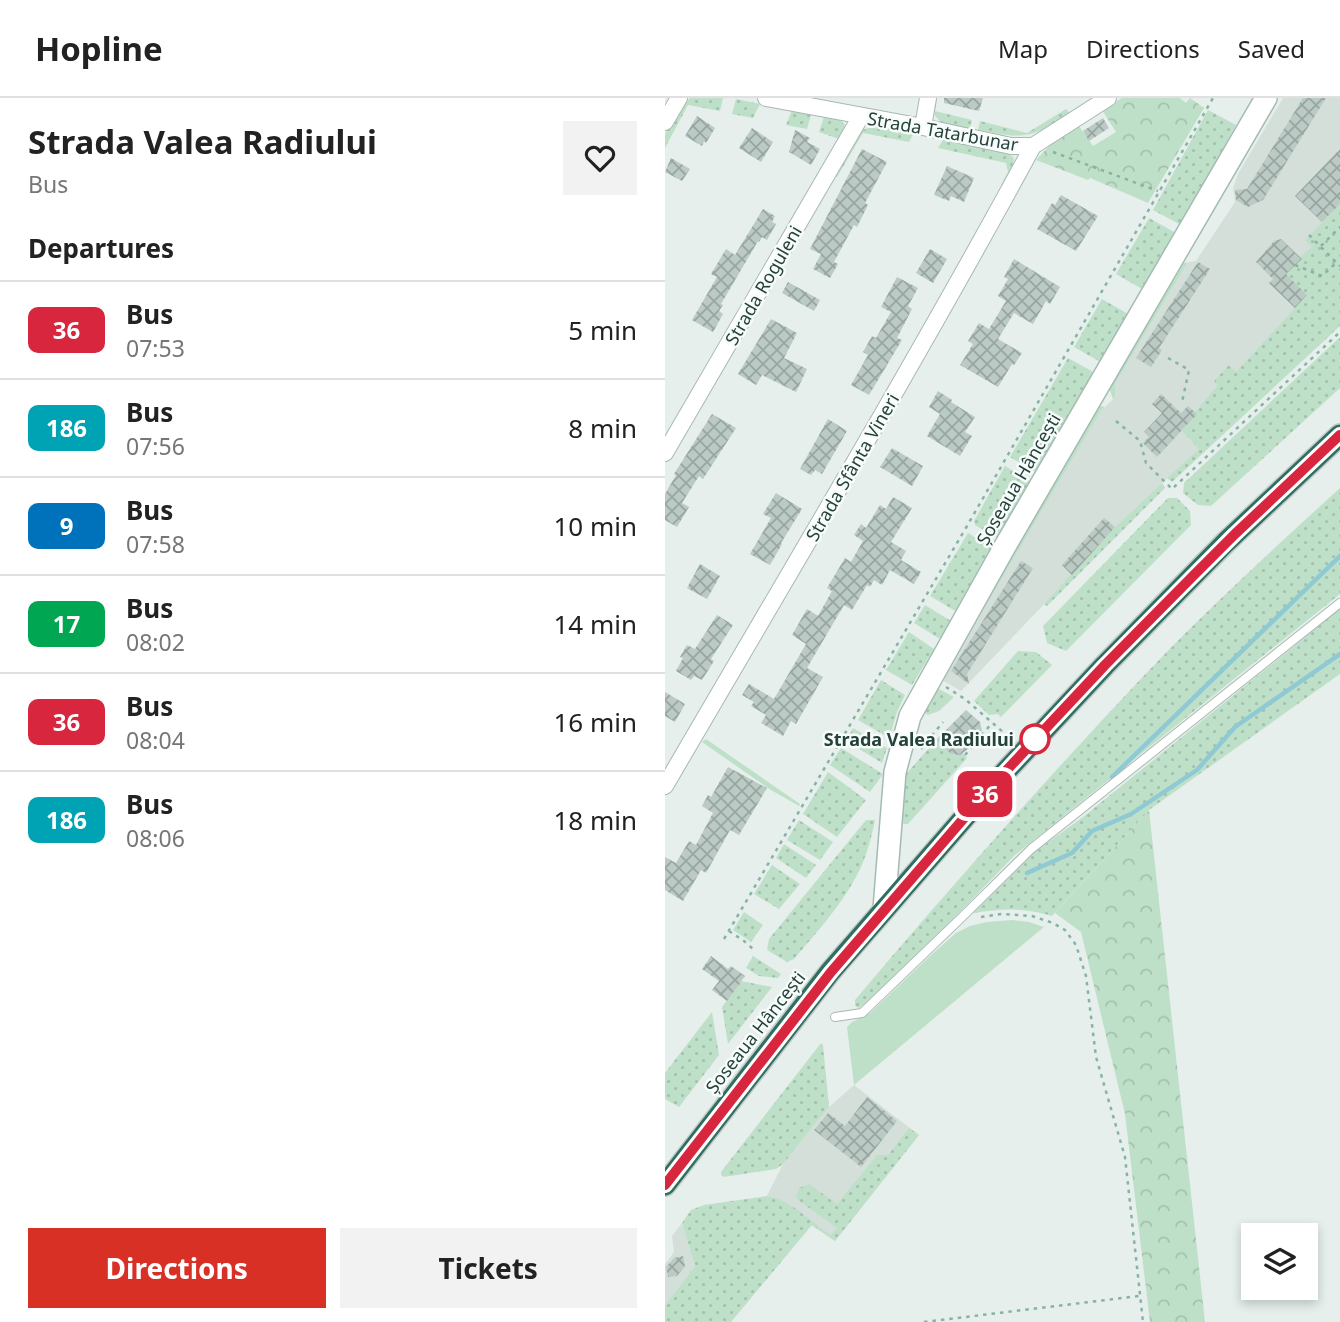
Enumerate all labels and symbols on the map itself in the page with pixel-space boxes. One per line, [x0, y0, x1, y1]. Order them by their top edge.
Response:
street label: Strada Tatarbunar [866, 106, 1021, 156]
street label: Strada Roguleni [719, 221, 807, 349]
street label: Strada Sfânta Vineri [800, 389, 904, 545]
street label: Șoseaua Hâncești [970, 409, 1066, 549]
marker: Strada Valea Radiului [1020, 724, 1050, 754]
place label: Strada Valea Radiului [824, 727, 1014, 751]
line badge: 36 [953, 771, 1017, 817]
street label: Șoseaua Hâncești [700, 966, 810, 1098]

